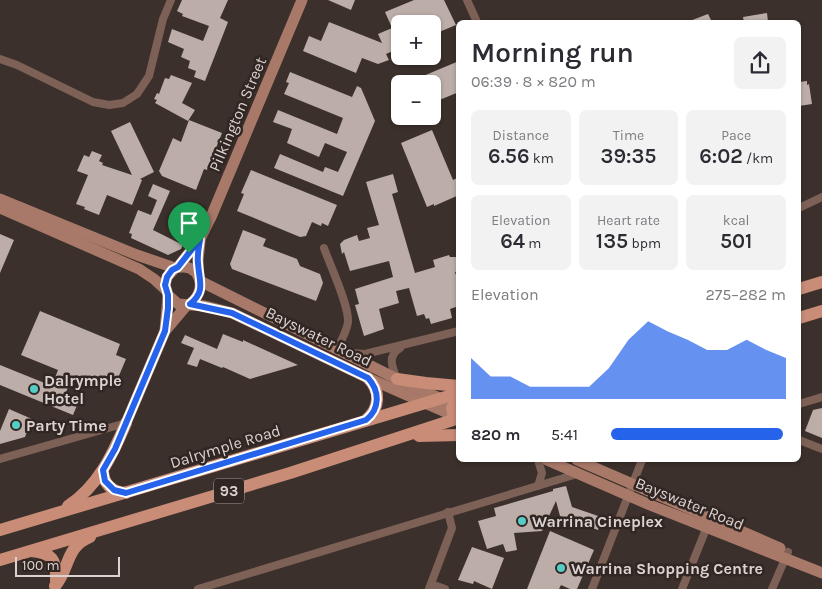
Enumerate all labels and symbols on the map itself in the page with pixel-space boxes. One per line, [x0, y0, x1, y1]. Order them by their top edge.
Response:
street label: Pilkington Street [205, 54, 270, 174]
pin [168, 202, 210, 253]
street label: Bayswater Road [263, 303, 375, 370]
place label: Dalrymple Hotel [44, 371, 122, 408]
marker: Dalrymple Hotel [28, 383, 40, 395]
place label: Party Time [26, 416, 107, 435]
marker: Party Time [10, 419, 22, 431]
street label: Dalrymple Road [168, 421, 283, 472]
street label: Bayswater Road [633, 473, 747, 534]
road number: 93 [214, 478, 244, 504]
place label: Warrina Cineplex [532, 512, 663, 531]
marker: Warrina Cineplex [516, 515, 528, 527]
scale bar [15, 554, 120, 577]
place label: Warrina Shopping Centre [571, 559, 763, 578]
marker: Warrina Shopping Centre [555, 562, 567, 574]

